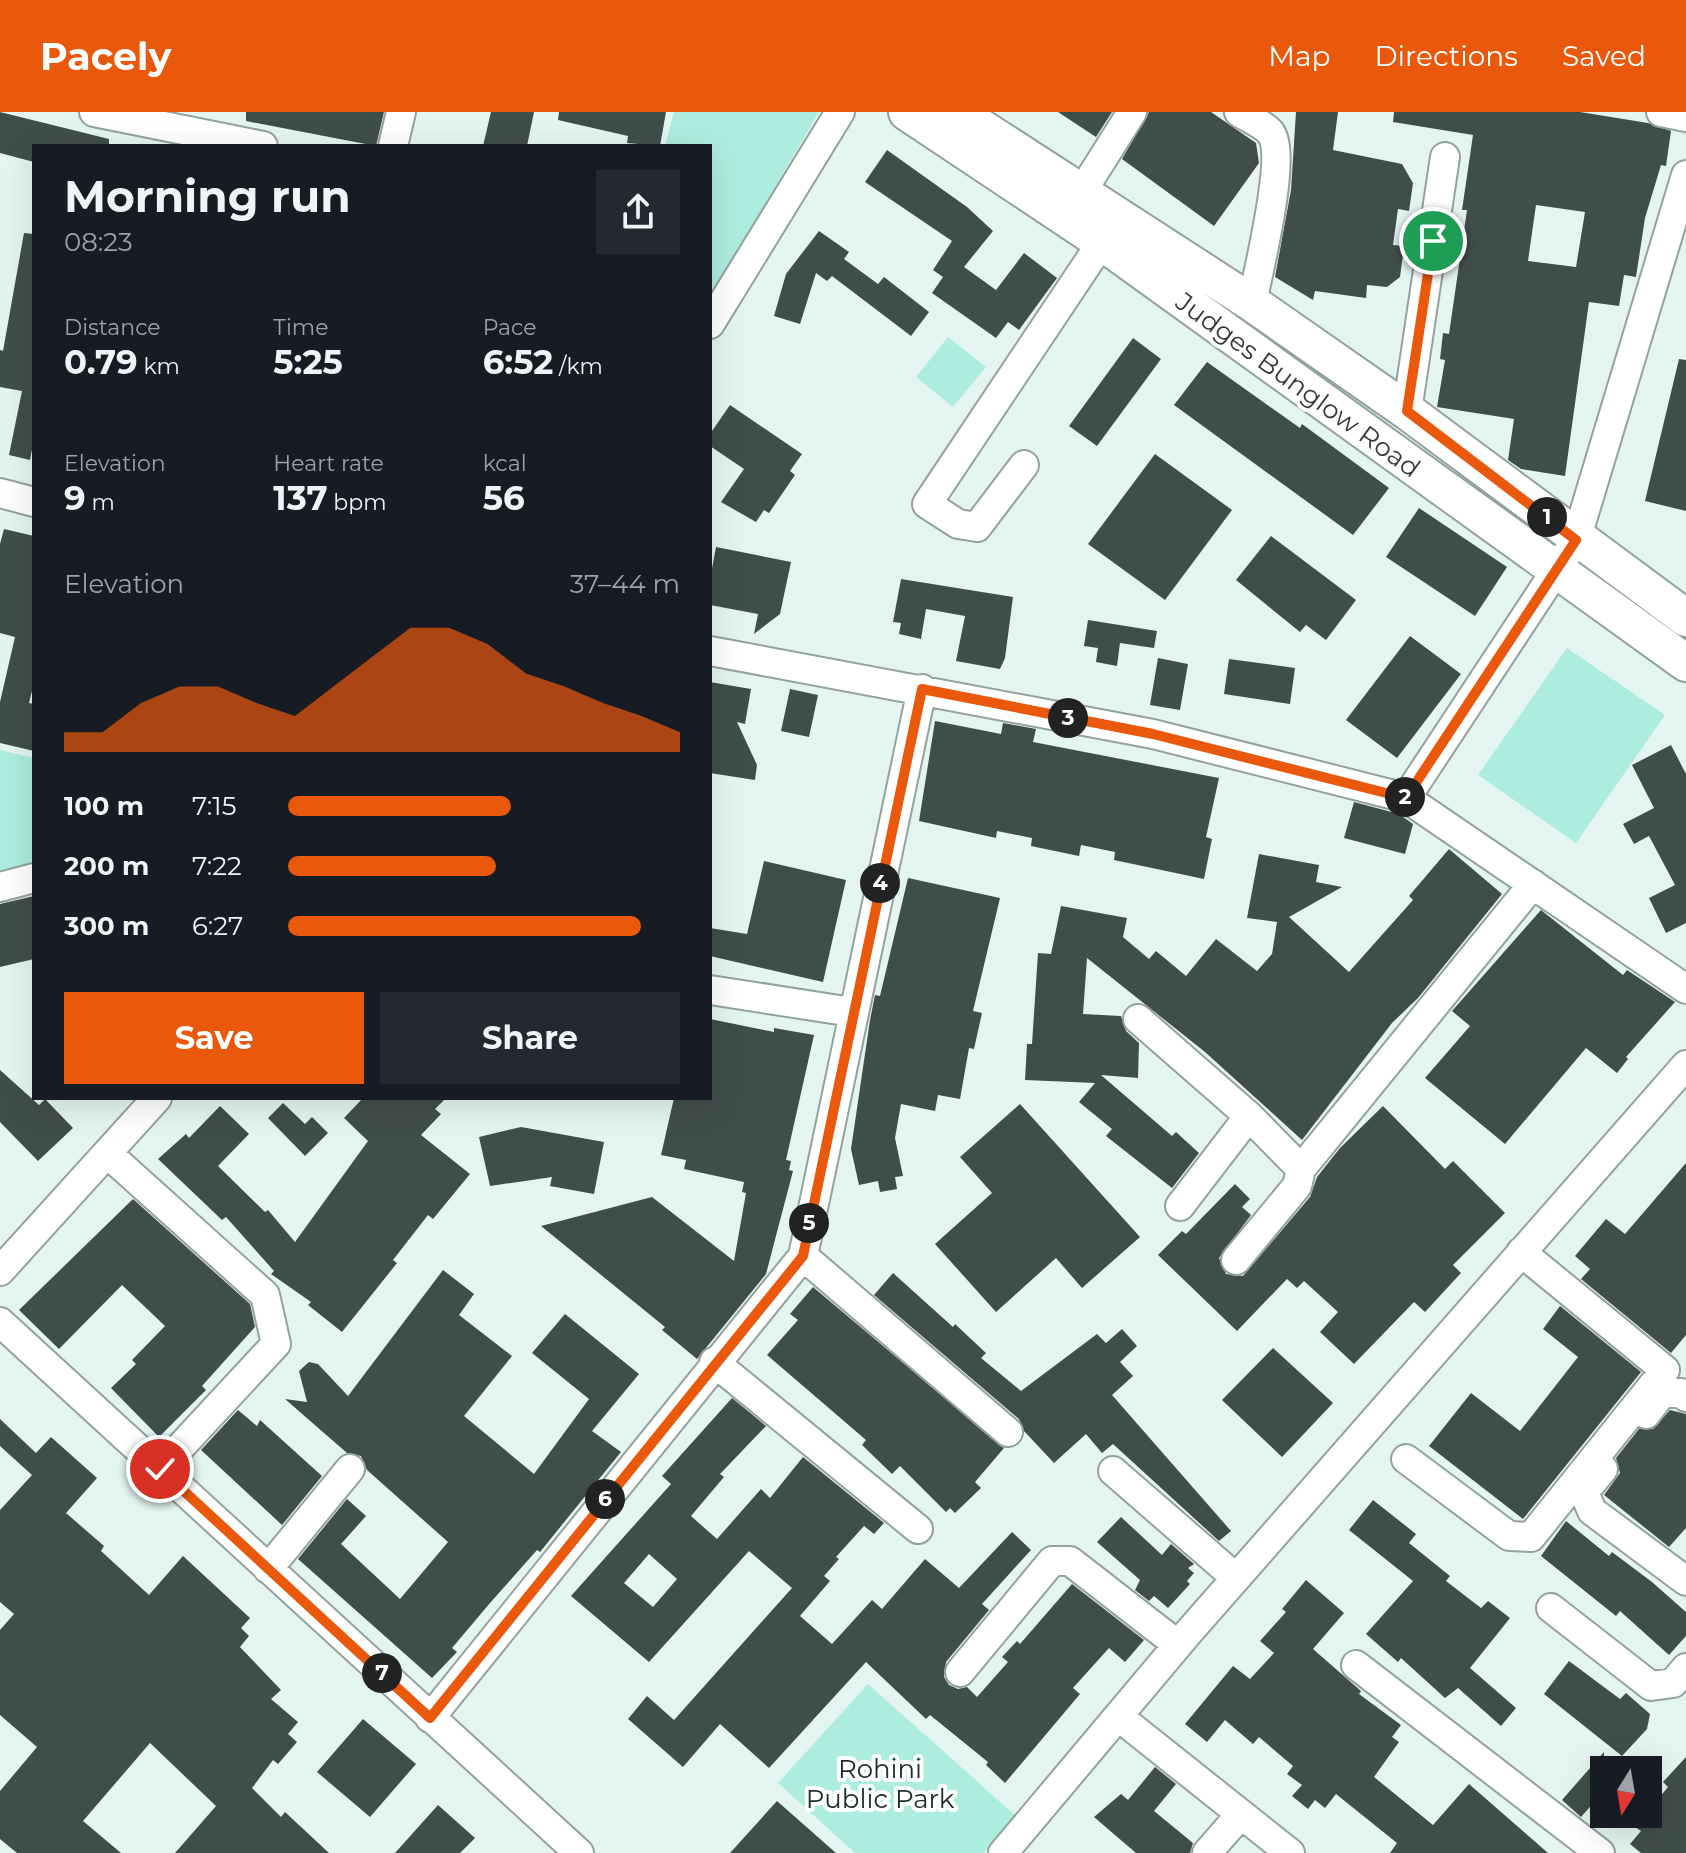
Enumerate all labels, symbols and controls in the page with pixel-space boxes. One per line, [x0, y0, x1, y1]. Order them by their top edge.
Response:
text: Pacely [40, 33, 171, 80]
text: Map [1268, 39, 1330, 73]
text: Directions [1374, 39, 1518, 73]
text: Saved [1562, 39, 1646, 73]
text: Morning run [64, 169, 351, 223]
button: share [596, 170, 680, 254]
pin [1399, 207, 1467, 275]
icon: arrive [1411, 219, 1455, 263]
text: 08:23 [64, 226, 133, 258]
street label: Judges Bunglow Road [1169, 285, 1426, 484]
text: Distance [64, 314, 161, 341]
text: Time [273, 314, 329, 341]
text: Pace [483, 314, 537, 341]
text: 0.79 [64, 341, 138, 383]
text: 5:25 [273, 341, 343, 383]
text: 6:52 [483, 341, 553, 383]
text: km [138, 353, 180, 380]
text: /km [553, 353, 603, 380]
text: Elevation [64, 450, 166, 477]
text: Heart rate [273, 450, 384, 477]
text: kcal [483, 450, 527, 477]
text: 9 [64, 477, 86, 519]
text: 137 [273, 477, 328, 519]
text: 56 [483, 477, 525, 519]
text: m [86, 489, 115, 516]
text: bpm [328, 489, 387, 516]
pin: 1 [1527, 497, 1567, 537]
text: 1 [1543, 503, 1551, 530]
text: Elevation [64, 568, 184, 600]
text: 37–44 m [570, 568, 680, 600]
pin: 3 [1048, 698, 1088, 738]
text: 3 [1061, 704, 1075, 731]
pin: 2 [1385, 777, 1425, 817]
text: 2 [1399, 783, 1411, 810]
text: 100 m [64, 790, 144, 822]
text: 7:15 [192, 790, 236, 822]
text: 200 m [64, 850, 149, 882]
text: 7:22 [192, 850, 242, 882]
pin: 4 [860, 863, 900, 903]
text: 4 [872, 869, 888, 896]
text: 300 m [64, 910, 149, 942]
text: 6:27 [192, 910, 243, 942]
button: Save [64, 992, 364, 1084]
button: Share [380, 992, 680, 1084]
pin: 5 [789, 1203, 829, 1243]
text: 5 [802, 1209, 816, 1236]
pin [126, 1435, 194, 1503]
icon: check [138, 1447, 182, 1491]
pin: 6 [585, 1479, 625, 1519]
text: 6 [598, 1485, 612, 1512]
pin: 7 [362, 1653, 402, 1693]
text: 7 [375, 1659, 389, 1686]
park label: Rohini Public Park [806, 1753, 955, 1815]
north arrow [1590, 1756, 1662, 1828]
map controls [1590, 1756, 1662, 1828]

